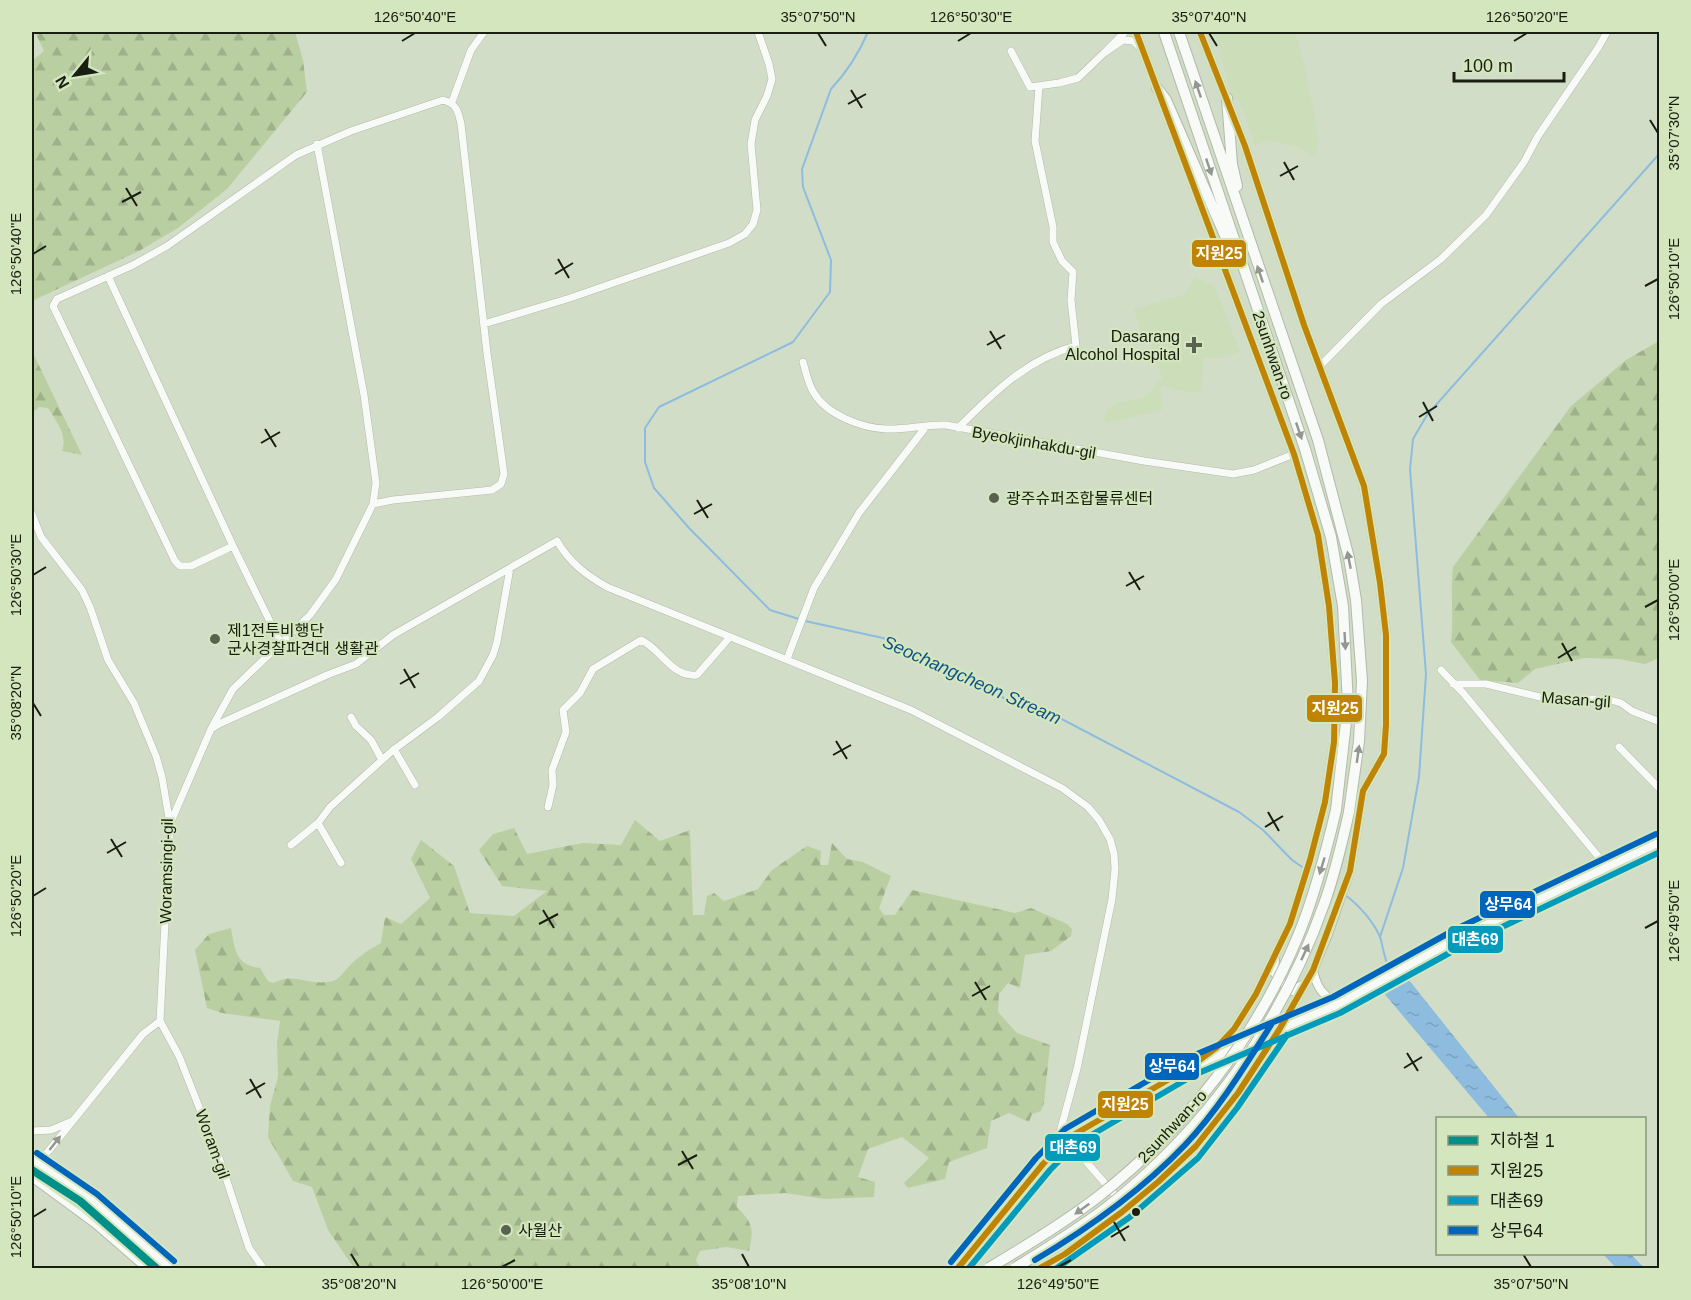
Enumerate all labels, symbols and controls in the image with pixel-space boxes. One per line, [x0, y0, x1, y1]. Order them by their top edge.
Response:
text: 126°50'40"E [374, 8, 456, 25]
text: 35°07'50"N [780, 8, 856, 25]
text: 126°50'30"E [930, 8, 1012, 25]
text: 35°07'40"N [1171, 8, 1247, 25]
text: 126°50'20"E [1486, 8, 1568, 25]
north arrow [45, 45, 105, 105]
scale bar [1454, 45, 1564, 83]
text: 100 m [1463, 56, 1513, 76]
text: N [52, 73, 73, 92]
one-way arrow [1193, 80, 1203, 98]
text: 35°07'30"N [1665, 95, 1682, 171]
one-way arrow [1205, 158, 1215, 176]
text: 126°50'40"E [7, 213, 24, 295]
text: 126°50'10"E [1665, 238, 1682, 320]
line badge: 지원25 [1191, 239, 1247, 268]
text: 지원25 [1195, 245, 1243, 262]
one-way arrow [1255, 265, 1265, 283]
street label: 2sunhwan-ro [1249, 309, 1296, 402]
place label: Dasarang Alcohol Hospital [1065, 328, 1180, 363]
marker: Dasarang Alcohol Hospital [1185, 336, 1203, 354]
one-way arrow [1295, 422, 1305, 440]
street label: Byeokjinhakdu-gil [971, 423, 1097, 462]
place label: 광주슈퍼조합물류센터 [1006, 490, 1153, 507]
marker: 광주슈퍼조합물류센터 [987, 491, 1001, 505]
text: 126°50'30"E [7, 534, 24, 616]
one-way arrow [1344, 550, 1353, 569]
text: 126°50'00"E [1665, 559, 1682, 641]
place label: 제1전투비행단 군사경찰파견대 생활관 [227, 622, 379, 657]
one-way arrow [1340, 631, 1349, 650]
marker: 제1전투비행단 군사경찰파견대 생활관 [208, 632, 222, 646]
water label: Seochangcheon Stream [880, 632, 1064, 728]
text: 35°08'20"N [7, 665, 24, 741]
street label: Masan-gil [1541, 689, 1611, 710]
line badge: 지원25 [1306, 694, 1363, 723]
text: 지원25 [1311, 700, 1359, 717]
one-way arrow [1353, 745, 1362, 764]
street label: Woramsingi-gil [157, 818, 176, 924]
text: 126°50'20"E [7, 855, 24, 937]
one-way arrow [1317, 857, 1326, 875]
text: 126°49'50"E [1665, 880, 1682, 962]
line badge: 상무64 [1479, 890, 1536, 919]
text: 상무64 [1484, 896, 1532, 913]
line badge: 대촌69 [1447, 925, 1504, 954]
text: 대촌69 [1451, 931, 1499, 948]
one-way arrow [1300, 943, 1310, 961]
line badge: 상무64 [1144, 1052, 1200, 1081]
text: 상무64 [1148, 1058, 1196, 1075]
street label: 2sunhwan-ro [1135, 1087, 1210, 1166]
line badge: 지원25 [1097, 1090, 1154, 1119]
text: 지원25 [1101, 1096, 1149, 1113]
street label: Woram-gil [192, 1107, 233, 1181]
legend [1436, 1117, 1646, 1255]
text: 지하철 1 [1490, 1131, 1555, 1151]
line badge: 대촌69 [1044, 1133, 1101, 1162]
one-way arrow [49, 1135, 61, 1150]
text: 대촌69 [1049, 1139, 1097, 1156]
text: 지원25 [1490, 1161, 1543, 1181]
text: 126°50'10"E [7, 1176, 24, 1258]
text: 대촌69 [1490, 1191, 1543, 1211]
one-way arrow [1074, 1203, 1090, 1215]
unlabelled marker [1130, 1206, 1142, 1218]
text: 상무64 [1490, 1221, 1543, 1241]
place label: 사월산 [518, 1222, 562, 1239]
marker: 사월산 [499, 1223, 513, 1237]
text: 35°08'20"N [321, 1275, 397, 1292]
text: 126°50'00"E [461, 1275, 543, 1292]
text: 35°08'10"N [711, 1275, 787, 1292]
text: 126°49'50"E [1017, 1275, 1099, 1292]
text: 35°07'50"N [1493, 1275, 1569, 1292]

